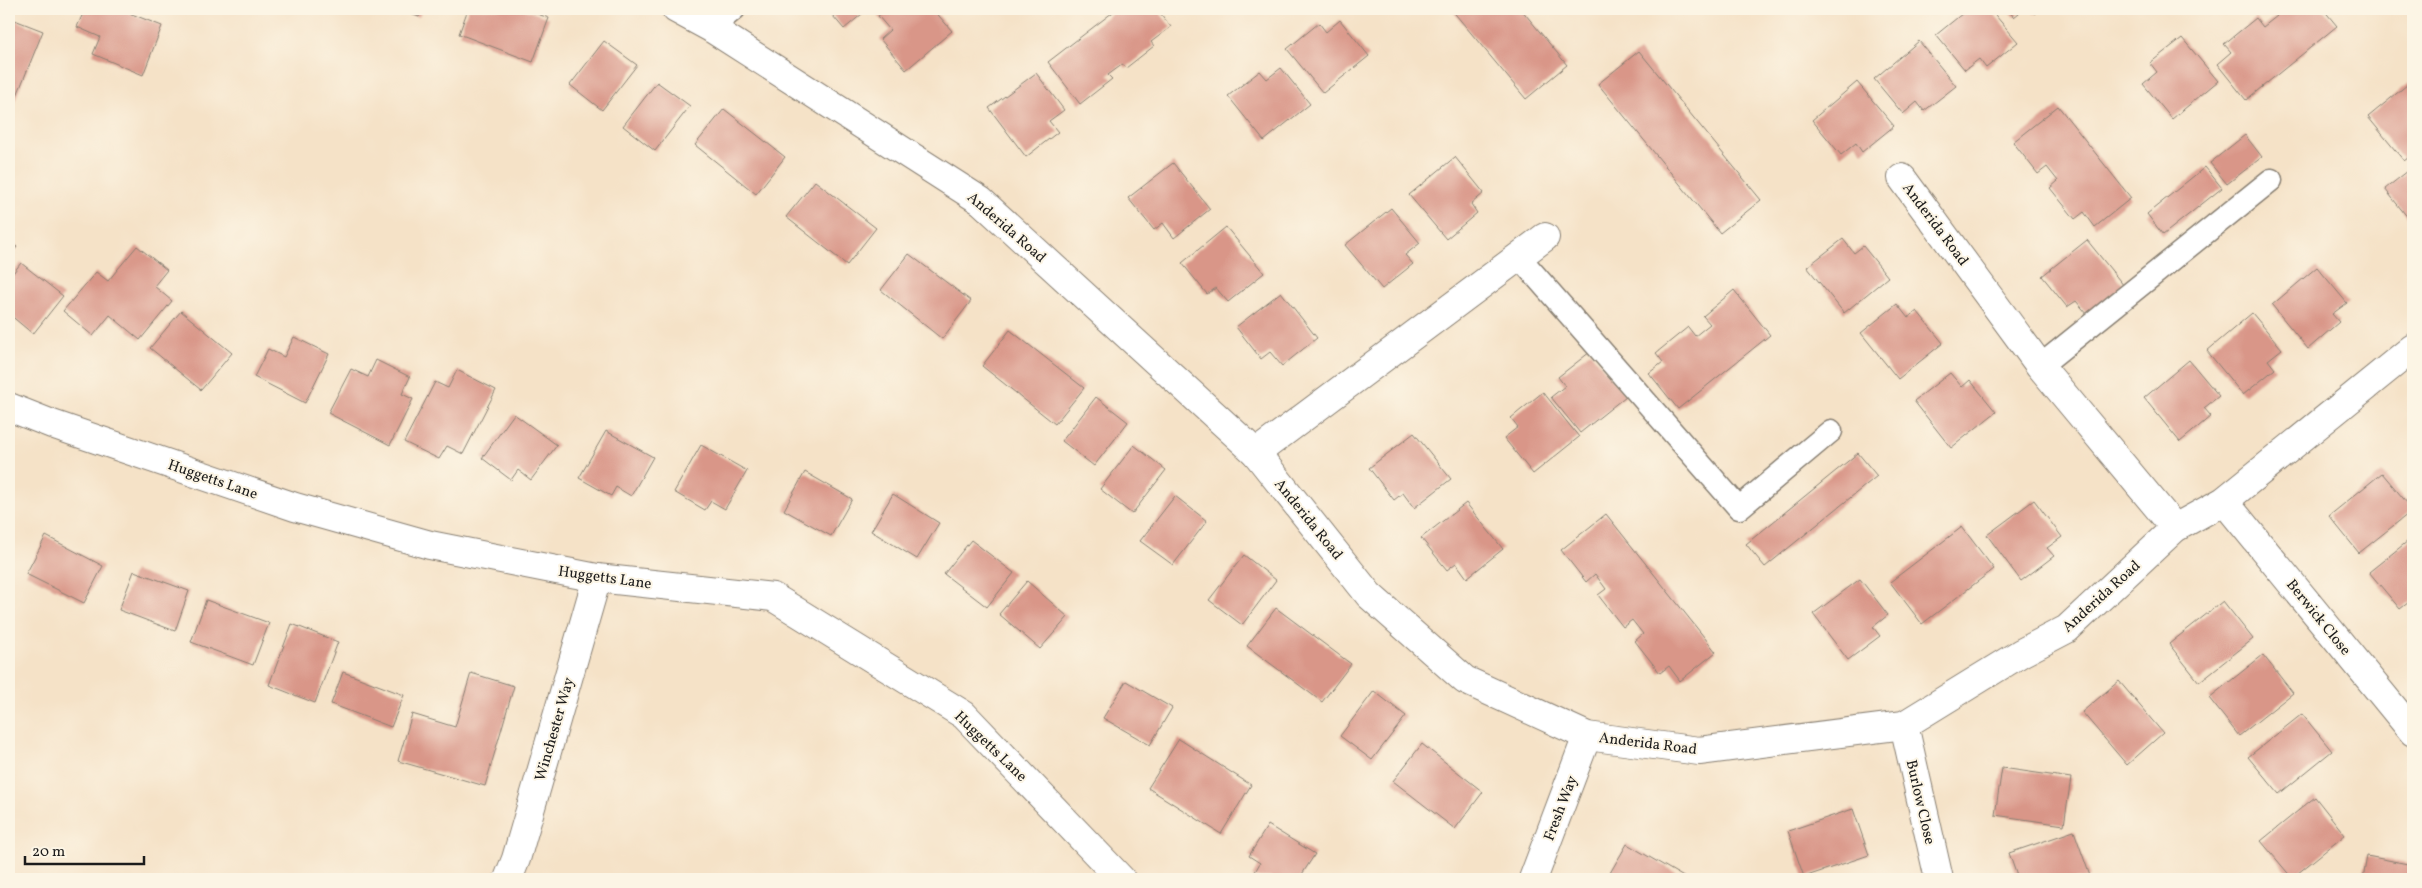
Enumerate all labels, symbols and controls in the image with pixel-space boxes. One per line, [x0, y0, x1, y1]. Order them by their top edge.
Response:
street label: Anderida Road [1897, 179, 1973, 271]
street label: Anderida Road [962, 188, 1050, 268]
street label: Huggetts Lane [165, 455, 260, 506]
street label: Anderida Road [1269, 475, 1347, 565]
street label: Anderida Road [2058, 556, 2146, 638]
street label: Huggetts Lane [557, 562, 653, 595]
street label: Berwick Close [2281, 576, 2355, 660]
street label: Winchester Way [531, 675, 580, 784]
street label: Huggetts Lane [949, 707, 1031, 787]
street label: Anderida Road [1598, 728, 1698, 761]
street label: Burlow Close [1900, 758, 1939, 847]
street label: Fresh Way [1539, 773, 1583, 844]
scale bar [25, 833, 144, 865]
text: 20 m [32, 842, 65, 863]

